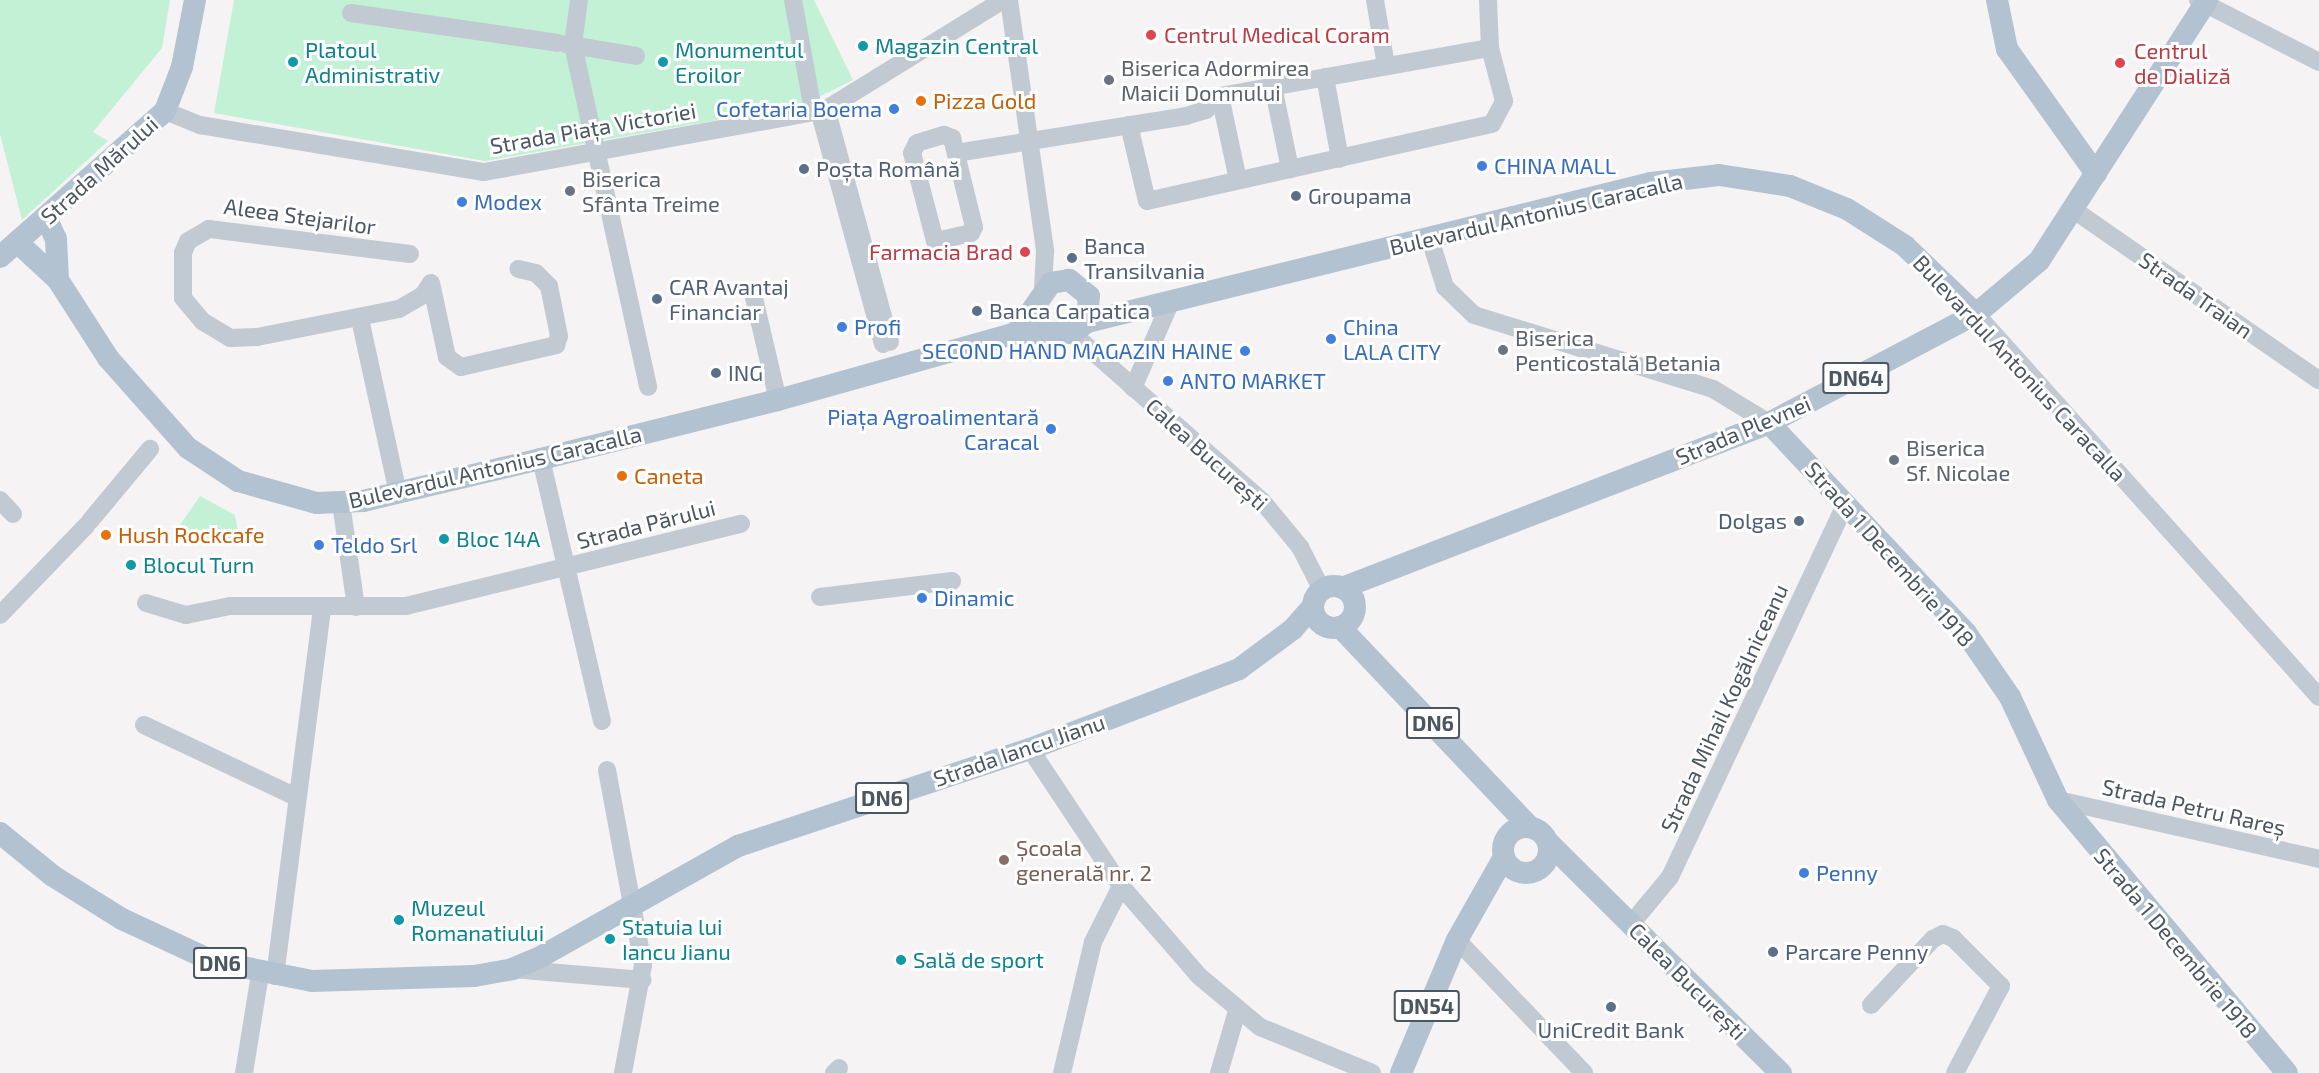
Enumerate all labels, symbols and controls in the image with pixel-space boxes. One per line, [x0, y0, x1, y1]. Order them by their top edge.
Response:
place label: Centrul Medical Coram [1164, 22, 1391, 48]
marker: Centrul Medical Coram [1142, 26, 1160, 44]
place label: Magazin Central [875, 33, 1038, 59]
place label: Platoul Administrativ [305, 36, 440, 88]
place label: Monumentul Eroilor [675, 36, 803, 88]
place label: Centrul de Dializă [2134, 37, 2231, 88]
marker: Magazin Central [856, 39, 870, 53]
place label: Biserica Adormirea Maicii Domnului [1121, 54, 1310, 106]
marker: Centrul de Dializă [2111, 54, 2129, 72]
marker: Platoul Administrativ [286, 55, 300, 69]
marker: Monumentul Eroilor [656, 55, 670, 69]
marker: Biserica Adormirea Maicii Domnului [1102, 73, 1116, 87]
place label: Pizza Gold [933, 88, 1036, 114]
marker: Pizza Gold [914, 94, 928, 108]
place label: Cofetaria Boema [716, 96, 882, 122]
street label: Strada Piața Victoriei [488, 97, 698, 159]
marker: Cofetaria Boema [887, 102, 901, 116]
street label: Strada Mărului [35, 111, 163, 229]
place label: CHINA MALL [1494, 153, 1617, 179]
place label: Poșta Română [816, 156, 960, 182]
marker: CHINA MALL [1475, 159, 1489, 173]
marker: Poșta Română [797, 162, 811, 176]
place label: Biserica Sfânta Treime [582, 165, 720, 216]
street label: Bulevardul Antonius Caracalla [1386, 167, 1686, 261]
place label: Groupama [1308, 183, 1412, 209]
marker: Biserica Sfânta Treime [563, 184, 577, 198]
place label: Modex [474, 189, 542, 215]
marker: Groupama [1289, 189, 1303, 203]
street label: Aleea Stejarilor [222, 192, 378, 240]
marker: Modex [455, 195, 469, 209]
place label: Banca Transilvania [1084, 232, 1205, 284]
place label: Farmacia Brad [869, 239, 1013, 265]
marker: Farmacia Brad [1018, 245, 1032, 259]
street label: Strada Traian [2134, 246, 2258, 344]
street label: Bulevardul Antonius Caracalla [1908, 249, 2132, 487]
marker: Banca Transilvania [1065, 251, 1079, 265]
place label: CAR Avantaj Financiar [669, 273, 789, 324]
marker: CAR Avantaj Financiar [650, 292, 664, 306]
place label: Banca Carpatica [989, 298, 1150, 324]
marker: Banca Carpatica [970, 304, 984, 318]
place label: China LALA CITY [1343, 313, 1441, 364]
place label: Profi [854, 314, 901, 340]
marker: Profi [835, 320, 849, 334]
place label: Biserica Penticostală Betania [1515, 324, 1721, 376]
marker: China LALA CITY [1324, 332, 1338, 346]
place label: SECOND HAND MAGAZIN HAINE [922, 338, 1233, 364]
marker: Biserica Penticostală Betania [1496, 343, 1510, 357]
marker: SECOND HAND MAGAZIN HAINE [1238, 344, 1252, 358]
place label: ING [728, 360, 763, 386]
road number: DN64 [1822, 360, 1890, 396]
marker: ING [709, 366, 723, 380]
place label: ANTO MARKET [1180, 368, 1326, 394]
marker: ANTO MARKET [1161, 374, 1175, 388]
street label: Strada Plevnei [1672, 390, 1814, 470]
street label: Calea București [1141, 392, 1273, 516]
place label: Piața Agroalimentară Caracal [827, 403, 1039, 454]
street label: Bulevardul Antonius Caracalla [345, 420, 645, 514]
marker: Piața Agroalimentară Caracal [1044, 422, 1058, 436]
place label: Biserica Sf. Nicolae [1906, 434, 2010, 486]
marker: Biserica Sf. Nicolae [1887, 453, 1901, 467]
street label: Strada 1 Decembrie 1918 [1800, 456, 1980, 652]
place label: Caneta [634, 463, 704, 489]
marker: Caneta [615, 469, 629, 483]
street label: Strada Părului [574, 494, 718, 554]
place label: Dolgas [1718, 508, 1787, 534]
marker: Dolgas [1792, 514, 1806, 528]
place label: Hush Rockcafe [118, 522, 265, 548]
place label: Bloc 14A [456, 526, 540, 552]
marker: Hush Rockcafe [99, 528, 113, 542]
place label: Teldo Srl [331, 532, 417, 558]
marker: Bloc 14A [437, 532, 451, 546]
marker: Teldo Srl [312, 538, 326, 552]
place label: Blocul Turn [143, 552, 255, 578]
marker: Blocul Turn [124, 558, 138, 572]
street label: Strada Mihail Kogălniceanu [1655, 579, 1793, 837]
place label: Dinamic [934, 585, 1014, 611]
marker: Dinamic [915, 591, 929, 605]
road number: DN6 [1406, 705, 1460, 741]
street label: Strada Iancu Jianu [929, 708, 1109, 792]
street label: Strada Petru Rareș [2100, 773, 2288, 841]
road number: DN6 [855, 780, 909, 816]
place label: Școala generală nr. 2 [1016, 834, 1152, 885]
street label: Strada 1 Decembrie 1918 [2089, 843, 2263, 1043]
marker: Școala generală nr. 2 [997, 853, 1011, 867]
place label: Penny [1816, 860, 1878, 886]
marker: Penny [1797, 866, 1811, 880]
place label: Muzeul Romanatiului [411, 894, 544, 945]
marker: Muzeul Romanatiului [392, 913, 406, 927]
place label: Statuia lui Iancu Jianu [622, 913, 731, 964]
street label: Calea București [1624, 917, 1752, 1045]
marker: Statuia lui Iancu Jianu [603, 932, 617, 946]
place label: Parcare Penny [1785, 939, 1928, 965]
road number: DN6 [193, 945, 247, 981]
marker: Parcare Penny [1766, 945, 1780, 959]
place label: Sală de sport [913, 947, 1044, 973]
marker: Sală de sport [894, 953, 908, 967]
road number: DN54 [1392, 988, 1462, 1024]
marker: UniCredit Bank [1604, 1000, 1618, 1014]
place label: UniCredit Bank [1538, 1017, 1684, 1043]

